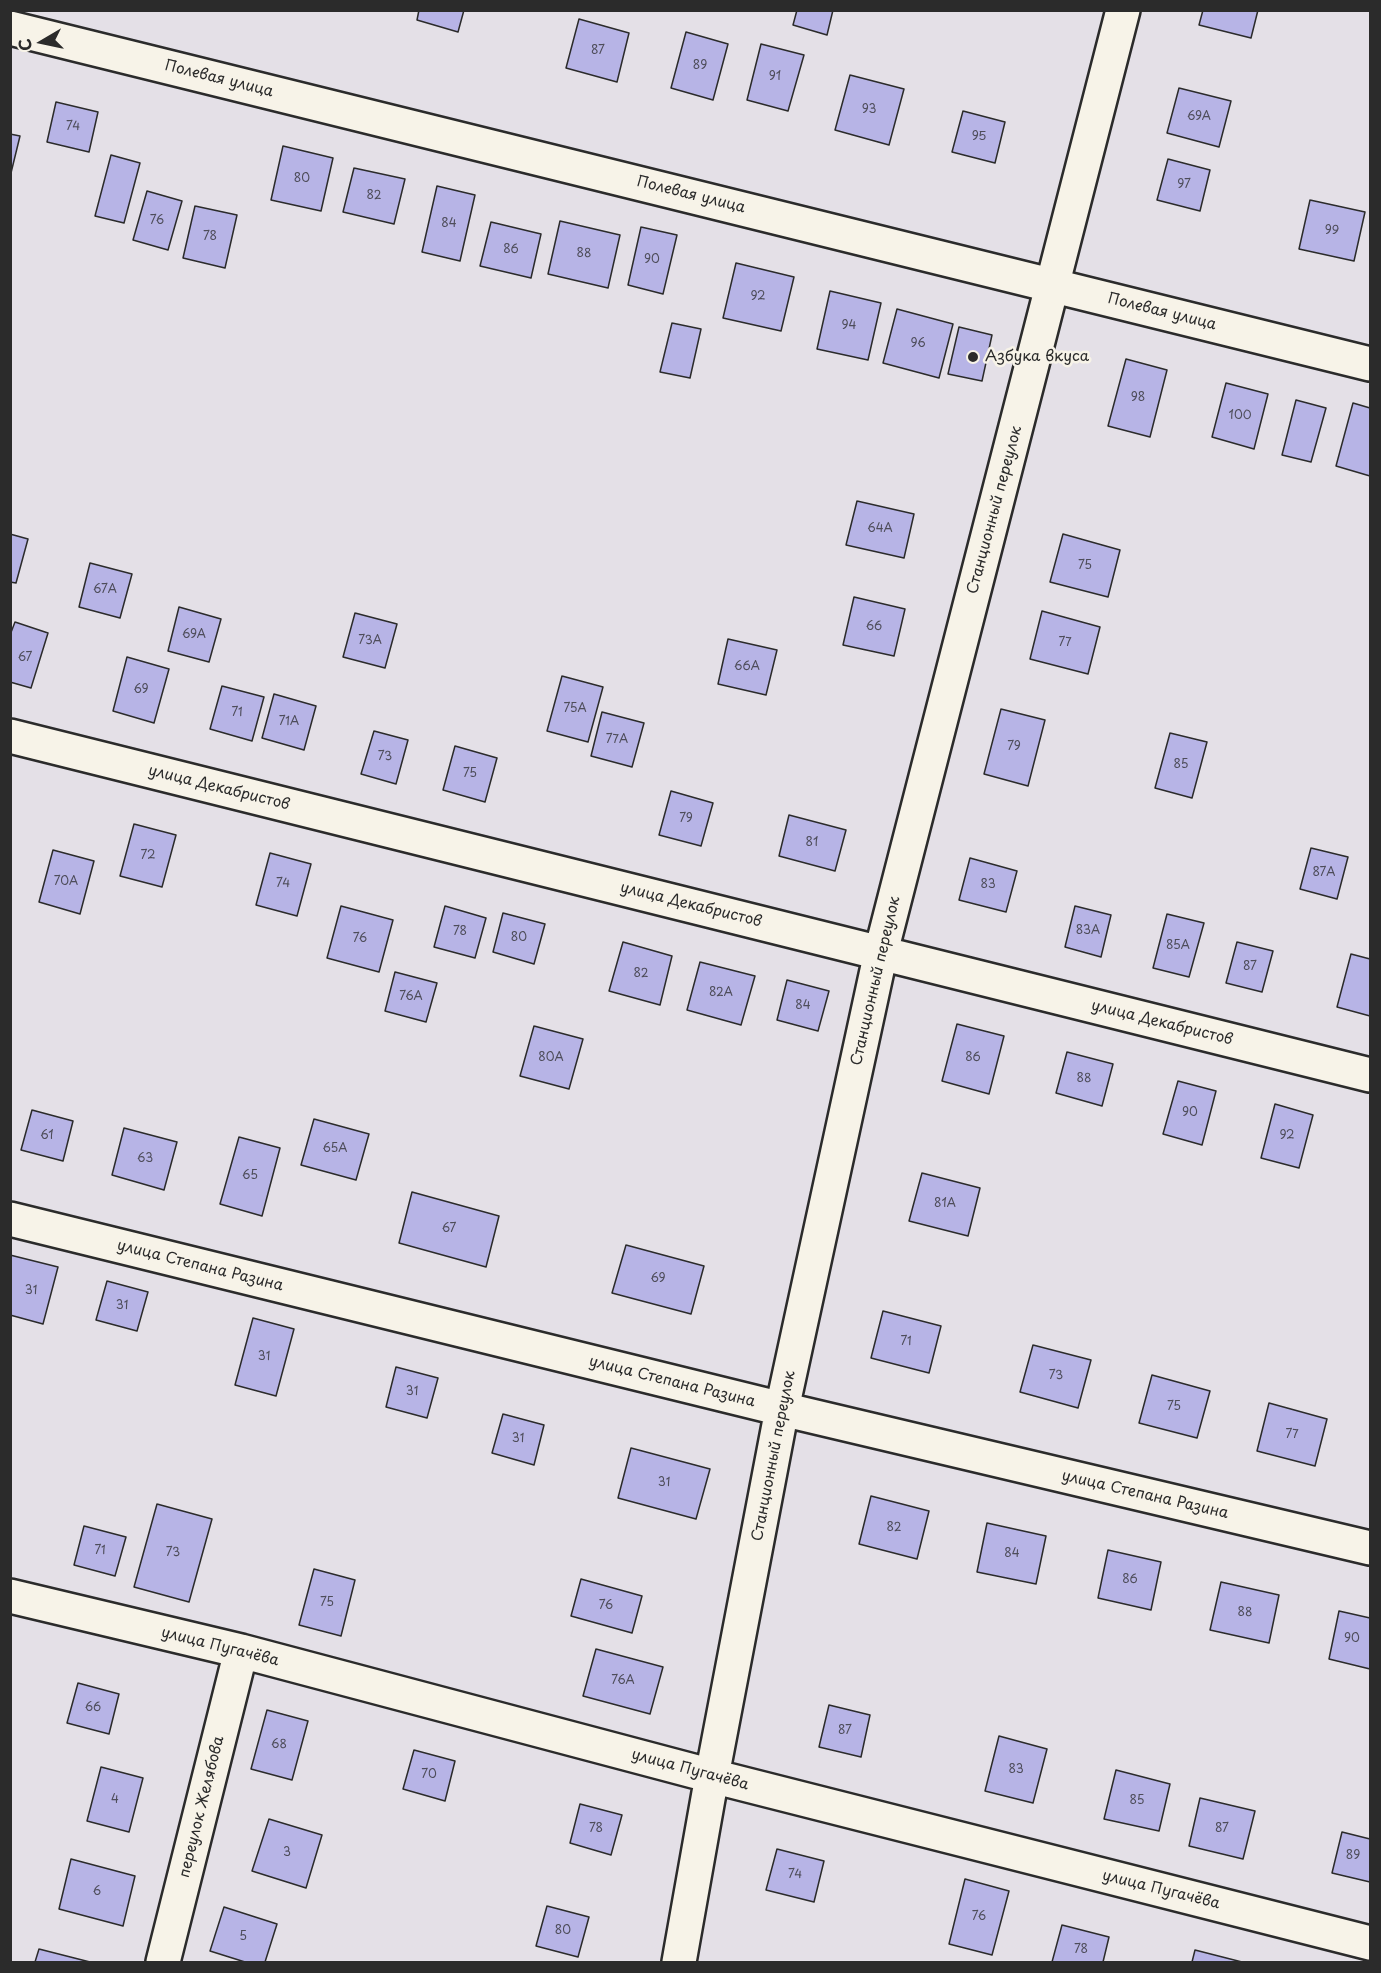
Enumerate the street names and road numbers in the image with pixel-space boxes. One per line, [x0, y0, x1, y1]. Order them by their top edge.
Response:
street label: Полевая улица [163, 57, 275, 101]
street label: Полевая улица [635, 173, 747, 217]
street label: Полевая улица [1106, 290, 1218, 334]
street label: Станционный переулок [964, 424, 1026, 596]
street label: улица Декабристов [146, 762, 292, 814]
street label: улица Декабристов [618, 879, 764, 931]
street label: Станционный переулок [848, 895, 904, 1067]
street label: улица Декабристов [1089, 997, 1235, 1049]
street label: улица Степана Разина [115, 1237, 285, 1295]
street label: улица Степана Разина [587, 1353, 757, 1411]
street label: Станционный переулок [749, 1369, 799, 1543]
street label: улица Степана Разина [1060, 1467, 1230, 1523]
street label: улица Пугачёва [159, 1624, 281, 1670]
street label: переулок Желябова [176, 1734, 228, 1880]
street label: улица Пугачёва [629, 1746, 751, 1794]
street label: улица Пугачёва [1100, 1867, 1222, 1913]

